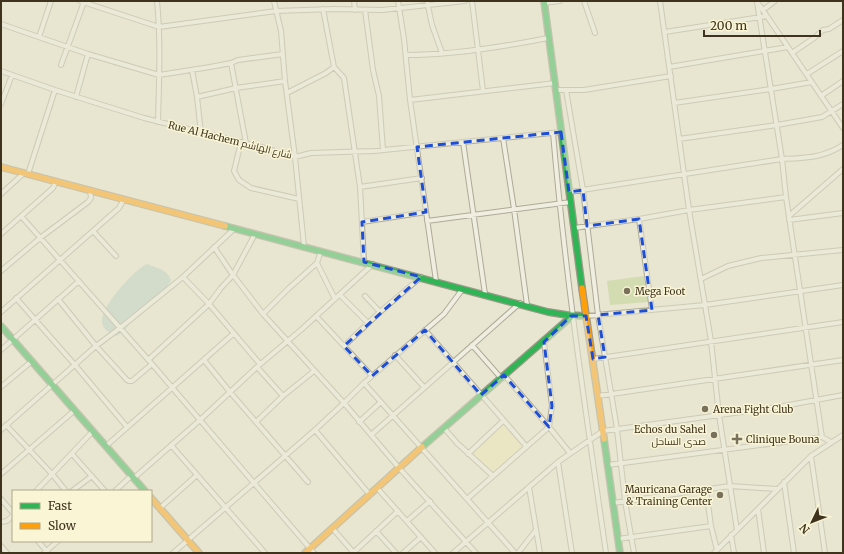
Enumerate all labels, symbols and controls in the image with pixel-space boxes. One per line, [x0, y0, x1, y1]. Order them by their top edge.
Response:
scale bar [704, 12, 820, 38]
text: 200 m [710, 18, 747, 33]
street label: Rue Al Hachem شارع الهاشم [166, 118, 293, 163]
place label: Mega Foot [635, 285, 686, 298]
marker: Mega Foot [622, 286, 632, 296]
place label: Arena Fight Club [712, 403, 793, 416]
marker: Arena Fight Club [700, 404, 710, 414]
place label: Echos du Sahel صدى الساحل [634, 423, 706, 448]
marker: Echos du Sahel صدى الساحل [709, 430, 719, 440]
marker: Clinique Bouna [731, 433, 743, 445]
place label: Clinique Bouna [746, 433, 820, 446]
place label: Mauricana Garage & Training Center [625, 483, 712, 508]
legend [12, 490, 152, 542]
marker: Mauricana Garage & Training Center [715, 490, 725, 500]
text: Fast [48, 498, 72, 513]
north arrow [792, 502, 832, 542]
text: Slow [48, 518, 77, 533]
text: N [796, 521, 813, 537]

